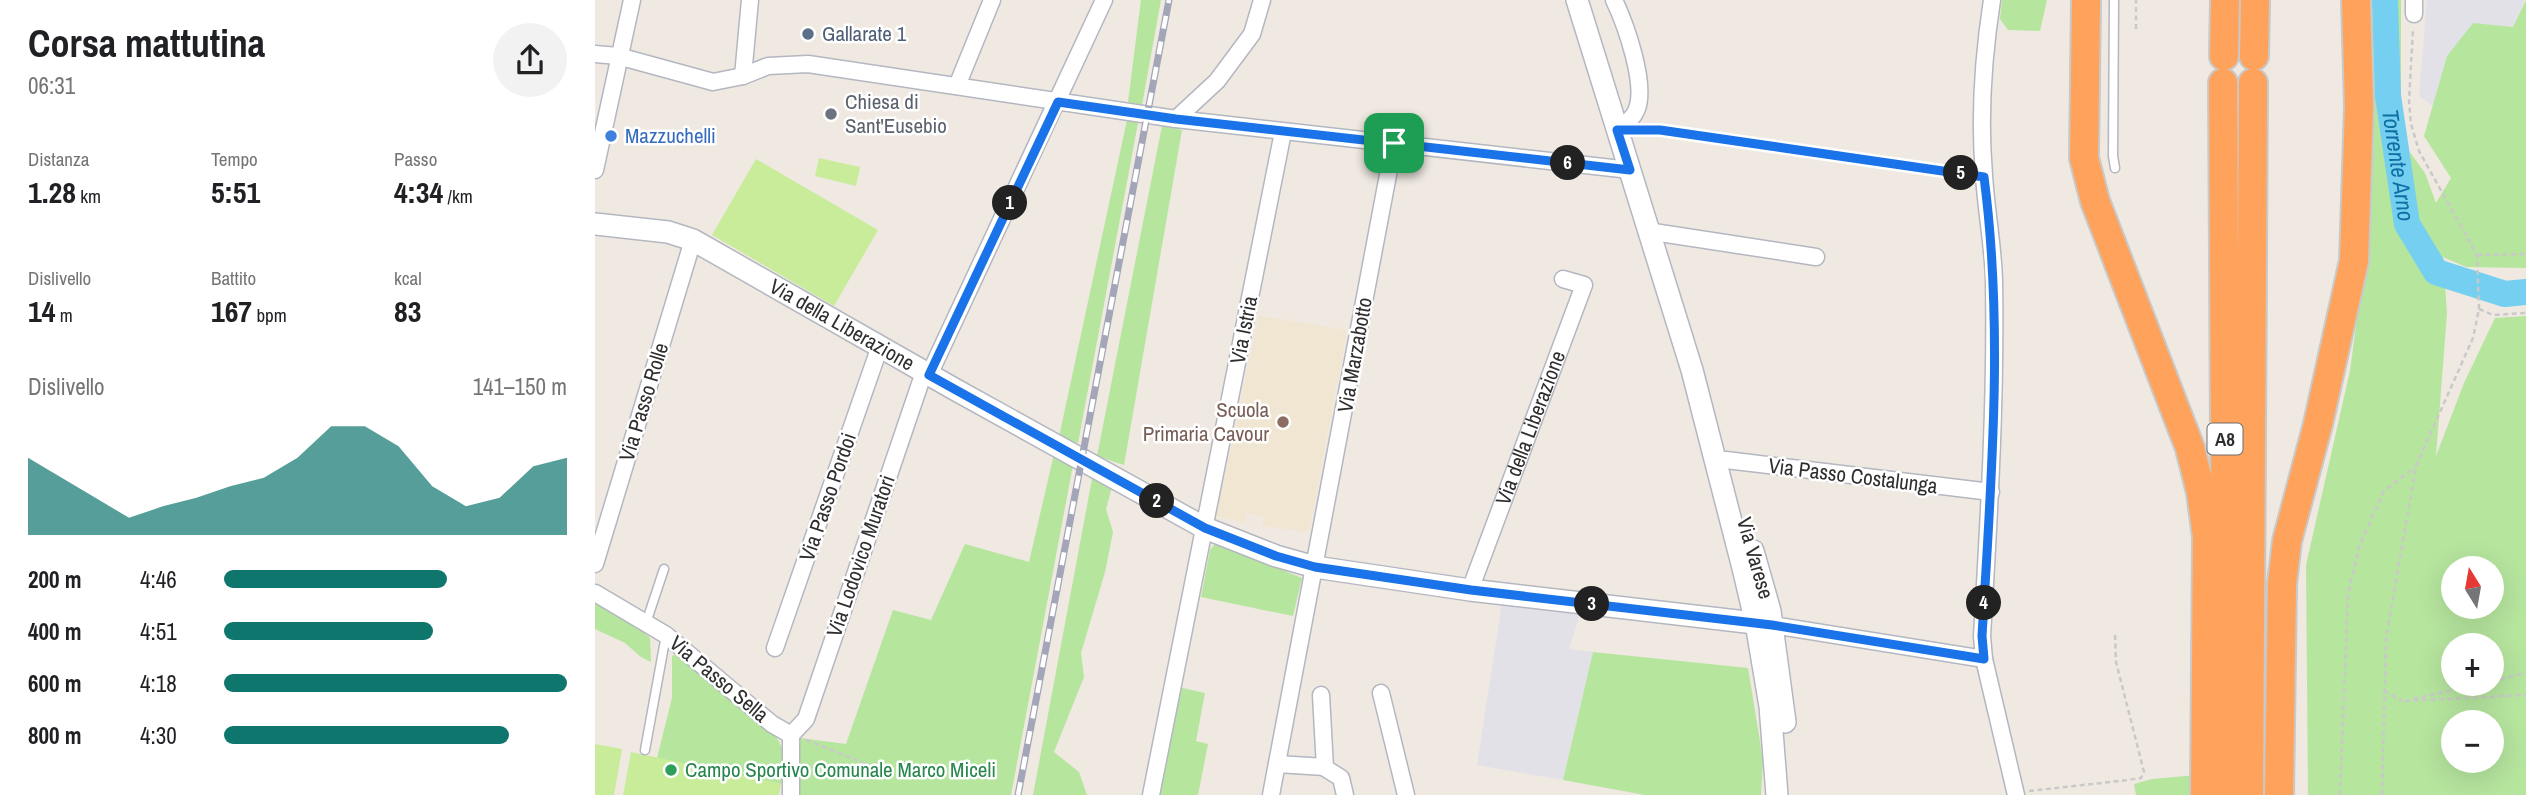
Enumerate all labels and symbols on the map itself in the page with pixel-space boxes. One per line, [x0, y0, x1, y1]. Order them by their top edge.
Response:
place label: Gallarate 1 [822, 19, 907, 48]
marker: Gallarate 1 [800, 26, 816, 42]
place label: Chiesa di Sant'Eusebio [845, 87, 947, 140]
marker: Chiesa di Sant'Eusebio [823, 106, 839, 122]
water label: Torrente Arno [2375, 107, 2422, 223]
pin [1364, 113, 1424, 173]
place label: Mazzuchelli [625, 121, 716, 150]
marker: Mazzuchelli [603, 128, 619, 144]
pin: 6 [1551, 146, 1585, 180]
pin: 5 [1943, 156, 1979, 190]
pin: 1 [993, 186, 1027, 220]
street label: Via della Liberazione [764, 272, 920, 377]
street label: Via Istria [1223, 293, 1264, 366]
street label: Via Marzabotto [1330, 295, 1379, 415]
street label: Via Passo Rolle [612, 339, 675, 465]
street label: Via della Liberazione [1488, 347, 1572, 509]
place label: Scuola Primaria Cavour [1143, 395, 1269, 448]
marker: Scuola Primaria Cavour [1275, 414, 1291, 430]
road number: A8 [2207, 424, 2243, 454]
street label: Via Passo Pordoi [792, 429, 863, 565]
street label: Via Passo Costalunga [1767, 451, 1940, 500]
street label: Via Lodovico Muratori [819, 471, 902, 641]
pin: 2 [1139, 484, 1175, 518]
street label: Via Varese [1730, 514, 1781, 602]
north arrow [2441, 556, 2504, 620]
pin: 3 [1574, 586, 1609, 622]
pin: 4 [1967, 586, 2001, 620]
street label: Via Passo Sella [664, 629, 775, 729]
place label: Campo Sportivo Comunale Marco Miceli [685, 755, 996, 784]
marker: Campo Sportivo Comunale Marco Miceli [663, 762, 679, 778]

